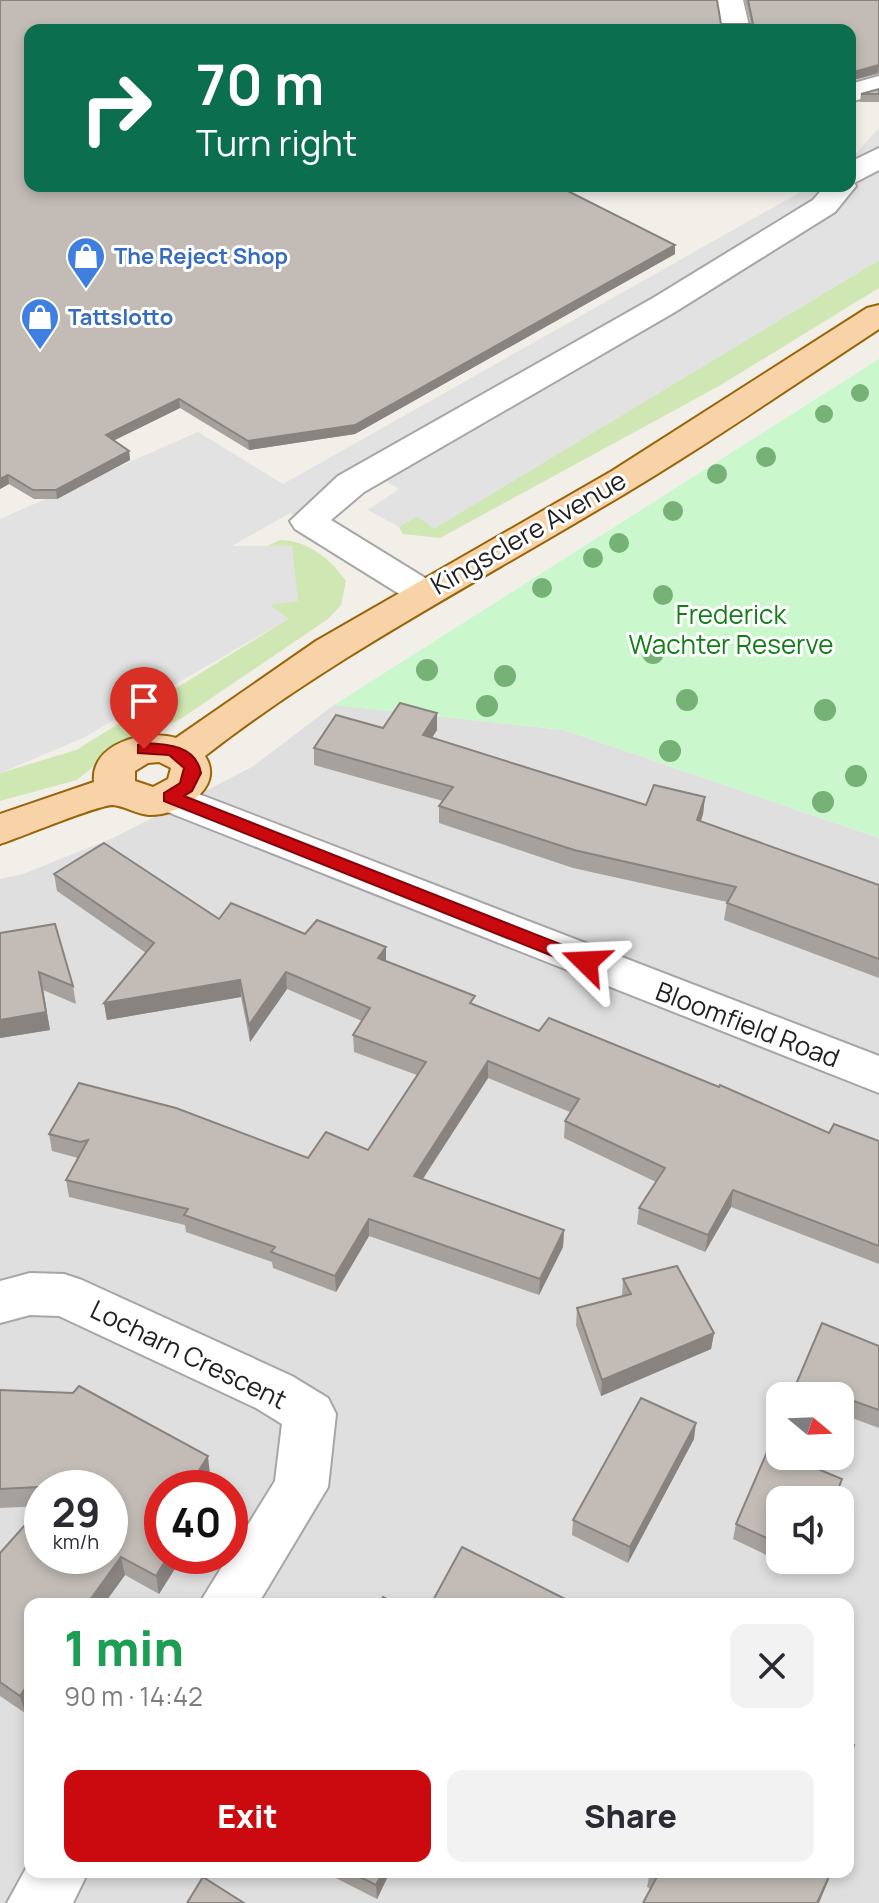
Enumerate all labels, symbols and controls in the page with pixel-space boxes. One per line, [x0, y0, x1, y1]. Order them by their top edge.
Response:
text: 70 m [196, 45, 324, 122]
icon: right [64, 56, 168, 160]
text: Turn right [196, 118, 357, 167]
shop icon: The Reject Shop [65, 235, 107, 290]
place label: The Reject Shop [114, 241, 288, 271]
shop icon: Tattslotto [19, 296, 61, 351]
place label: Tattslotto [68, 302, 173, 332]
street label: Kingsclere Avenue [424, 461, 632, 603]
park label: Frederick Wachter Reserve [629, 596, 833, 662]
pin [110, 667, 178, 749]
icon: arrive [122, 679, 166, 723]
position arrow [544, 920, 628, 1004]
street label: Bloomfield Road [651, 972, 845, 1076]
street label: Locharn Crescent [85, 1291, 293, 1417]
north arrow [766, 1382, 854, 1470]
map controls [766, 1382, 854, 1574]
speed limit sign: 40 [144, 1470, 248, 1574]
text: 29 [52, 1484, 100, 1539]
button: sound [766, 1486, 854, 1574]
text: km/h [53, 1528, 99, 1555]
text: 1 min [64, 1615, 184, 1680]
button: close [730, 1624, 814, 1708]
text: 90 m · 14:42 [64, 1678, 203, 1714]
button: Exit [64, 1770, 431, 1862]
button: Share [447, 1770, 814, 1862]

